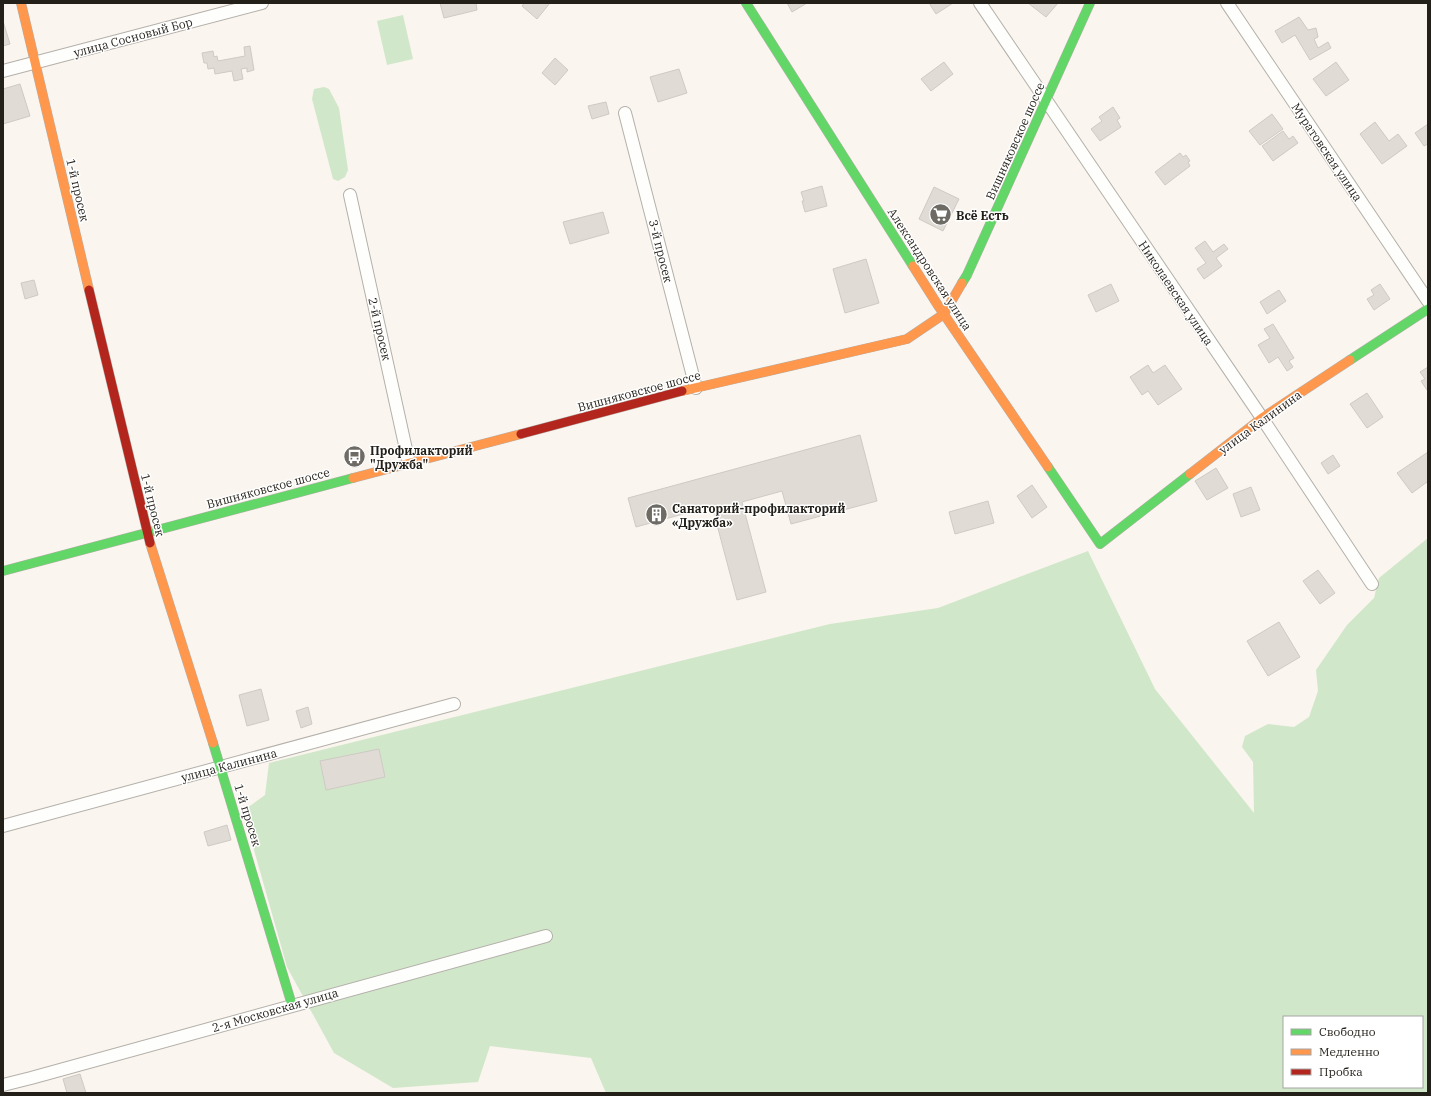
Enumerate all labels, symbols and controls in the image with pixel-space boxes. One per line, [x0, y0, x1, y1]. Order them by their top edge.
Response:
street label: улица Сосновый Бор [72, 14, 194, 60]
street label: Вишняковское шоссе [982, 80, 1048, 202]
street label: Муратовская улица [1288, 100, 1366, 204]
street label: 1-й просек [63, 157, 93, 223]
supermarket icon: Всё Есть [927, 202, 953, 228]
street label: Александровская улица [885, 205, 975, 333]
place label: Всё Есть [956, 208, 1009, 223]
street label: 3-й просек [646, 218, 676, 284]
street label: Николаевская улица [1135, 238, 1217, 349]
street label: 2-й просек [365, 296, 395, 362]
street label: Вишняковское шоссе [576, 367, 702, 415]
street label: улица Калинина [1216, 387, 1305, 457]
place label: Профилакторий "Дружба" [370, 443, 473, 472]
bus stop icon: Профилакторий "Дружба" [341, 444, 367, 470]
street label: Вишняковское шоссе [205, 464, 331, 512]
street label: 1-й просек [138, 472, 168, 538]
place label: Санаторий-профилакторий «Дружба» [672, 501, 845, 530]
building icon: Санаторий-профилакторий «Дружба» [643, 502, 669, 528]
street label: улица Калинина [179, 745, 279, 785]
street label: 1-й просек [231, 782, 265, 848]
street label: 2-я Московская улица [210, 985, 340, 1035]
legend [1283, 1016, 1423, 1088]
text: Свободно [1319, 1024, 1376, 1039]
text: Медленно [1319, 1044, 1380, 1059]
text: Пробка [1319, 1064, 1363, 1079]

